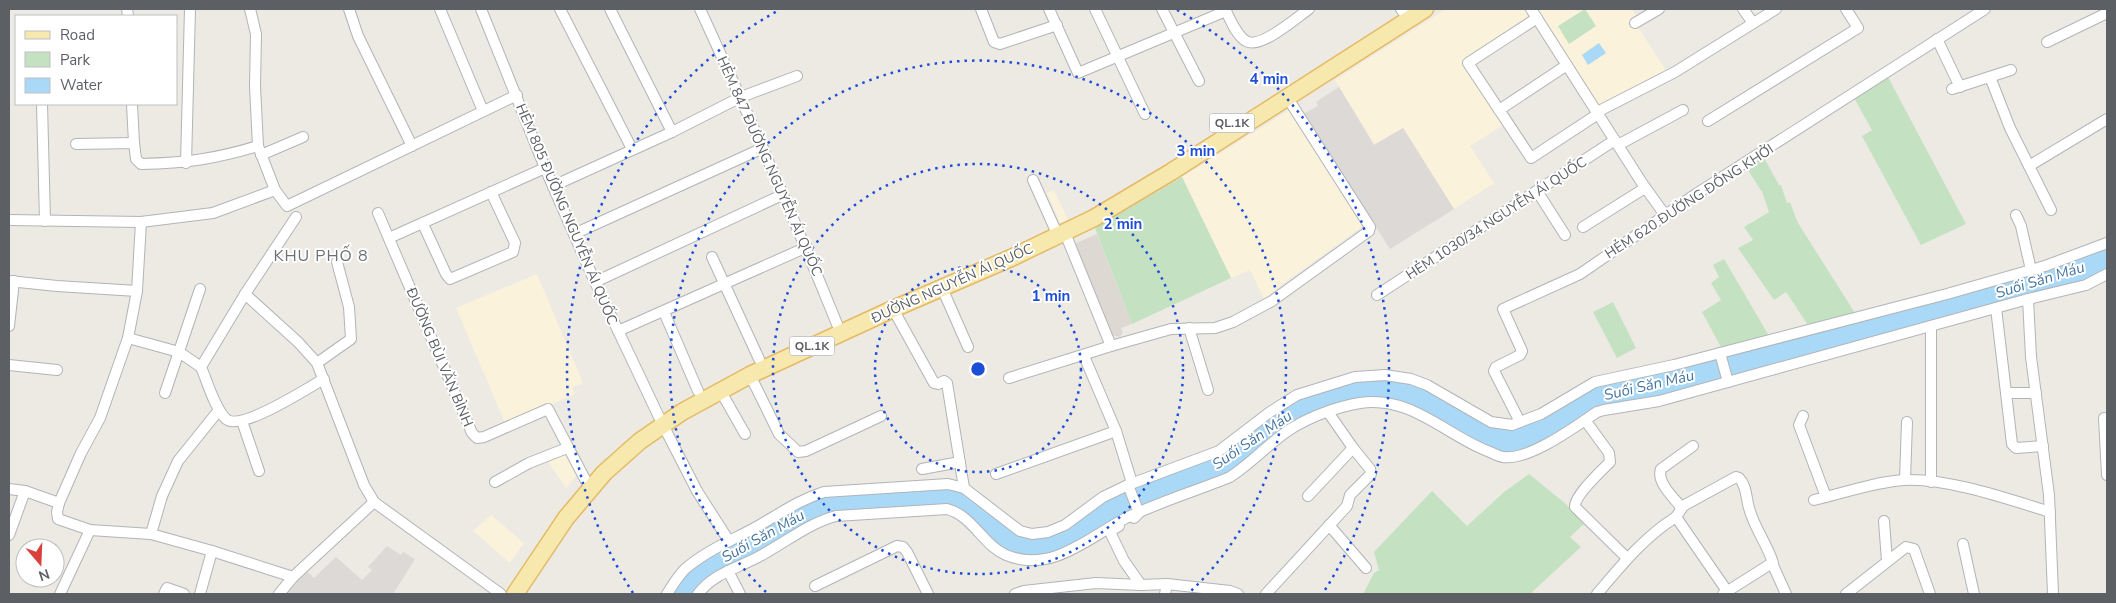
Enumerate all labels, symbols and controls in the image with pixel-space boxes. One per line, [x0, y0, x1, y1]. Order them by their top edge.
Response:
legend [15, 15, 178, 105]
text: Road [60, 25, 95, 45]
text: Park [60, 50, 90, 70]
street label: HẺM 847 ĐƯỜNG NGUYỄN ÁI QUỐC [712, 53, 828, 279]
text: 4 min [1250, 69, 1288, 89]
text: Water [60, 75, 103, 95]
street label: HẺM 805 ĐƯỜNG NGUYỄN ÁI QUỐC [511, 100, 623, 328]
road number: QL.1K [1210, 114, 1254, 132]
street label: HẺM 620 ĐƯỜNG ĐỒNG KHỞI [1601, 139, 1777, 263]
text: 3 min [1177, 141, 1215, 161]
street label: HẺM 1030/34 NGUYỄN ÁI QUỐC [1402, 152, 1590, 284]
text: 2 min [1104, 214, 1142, 234]
street label: ĐƯỜNG NGUYỄN ÁI QUỐC [867, 238, 1036, 328]
district label: KHU PHỐ 8 [273, 244, 369, 267]
water label: Suối Săn Máu [1993, 257, 2087, 303]
street label: ĐƯỜNG BÙI VĂN BÌNH [401, 284, 477, 430]
text: 1 min [1032, 286, 1070, 306]
road number: QL.1K [790, 336, 834, 356]
centre of rings [969, 360, 987, 378]
water label: Suối Săn Máu [1602, 365, 1696, 405]
water label: Suối Săn Máu [1208, 406, 1296, 474]
water label: Suối Săn Máu [718, 505, 808, 567]
north arrow [15, 538, 65, 588]
text: N [36, 564, 52, 586]

